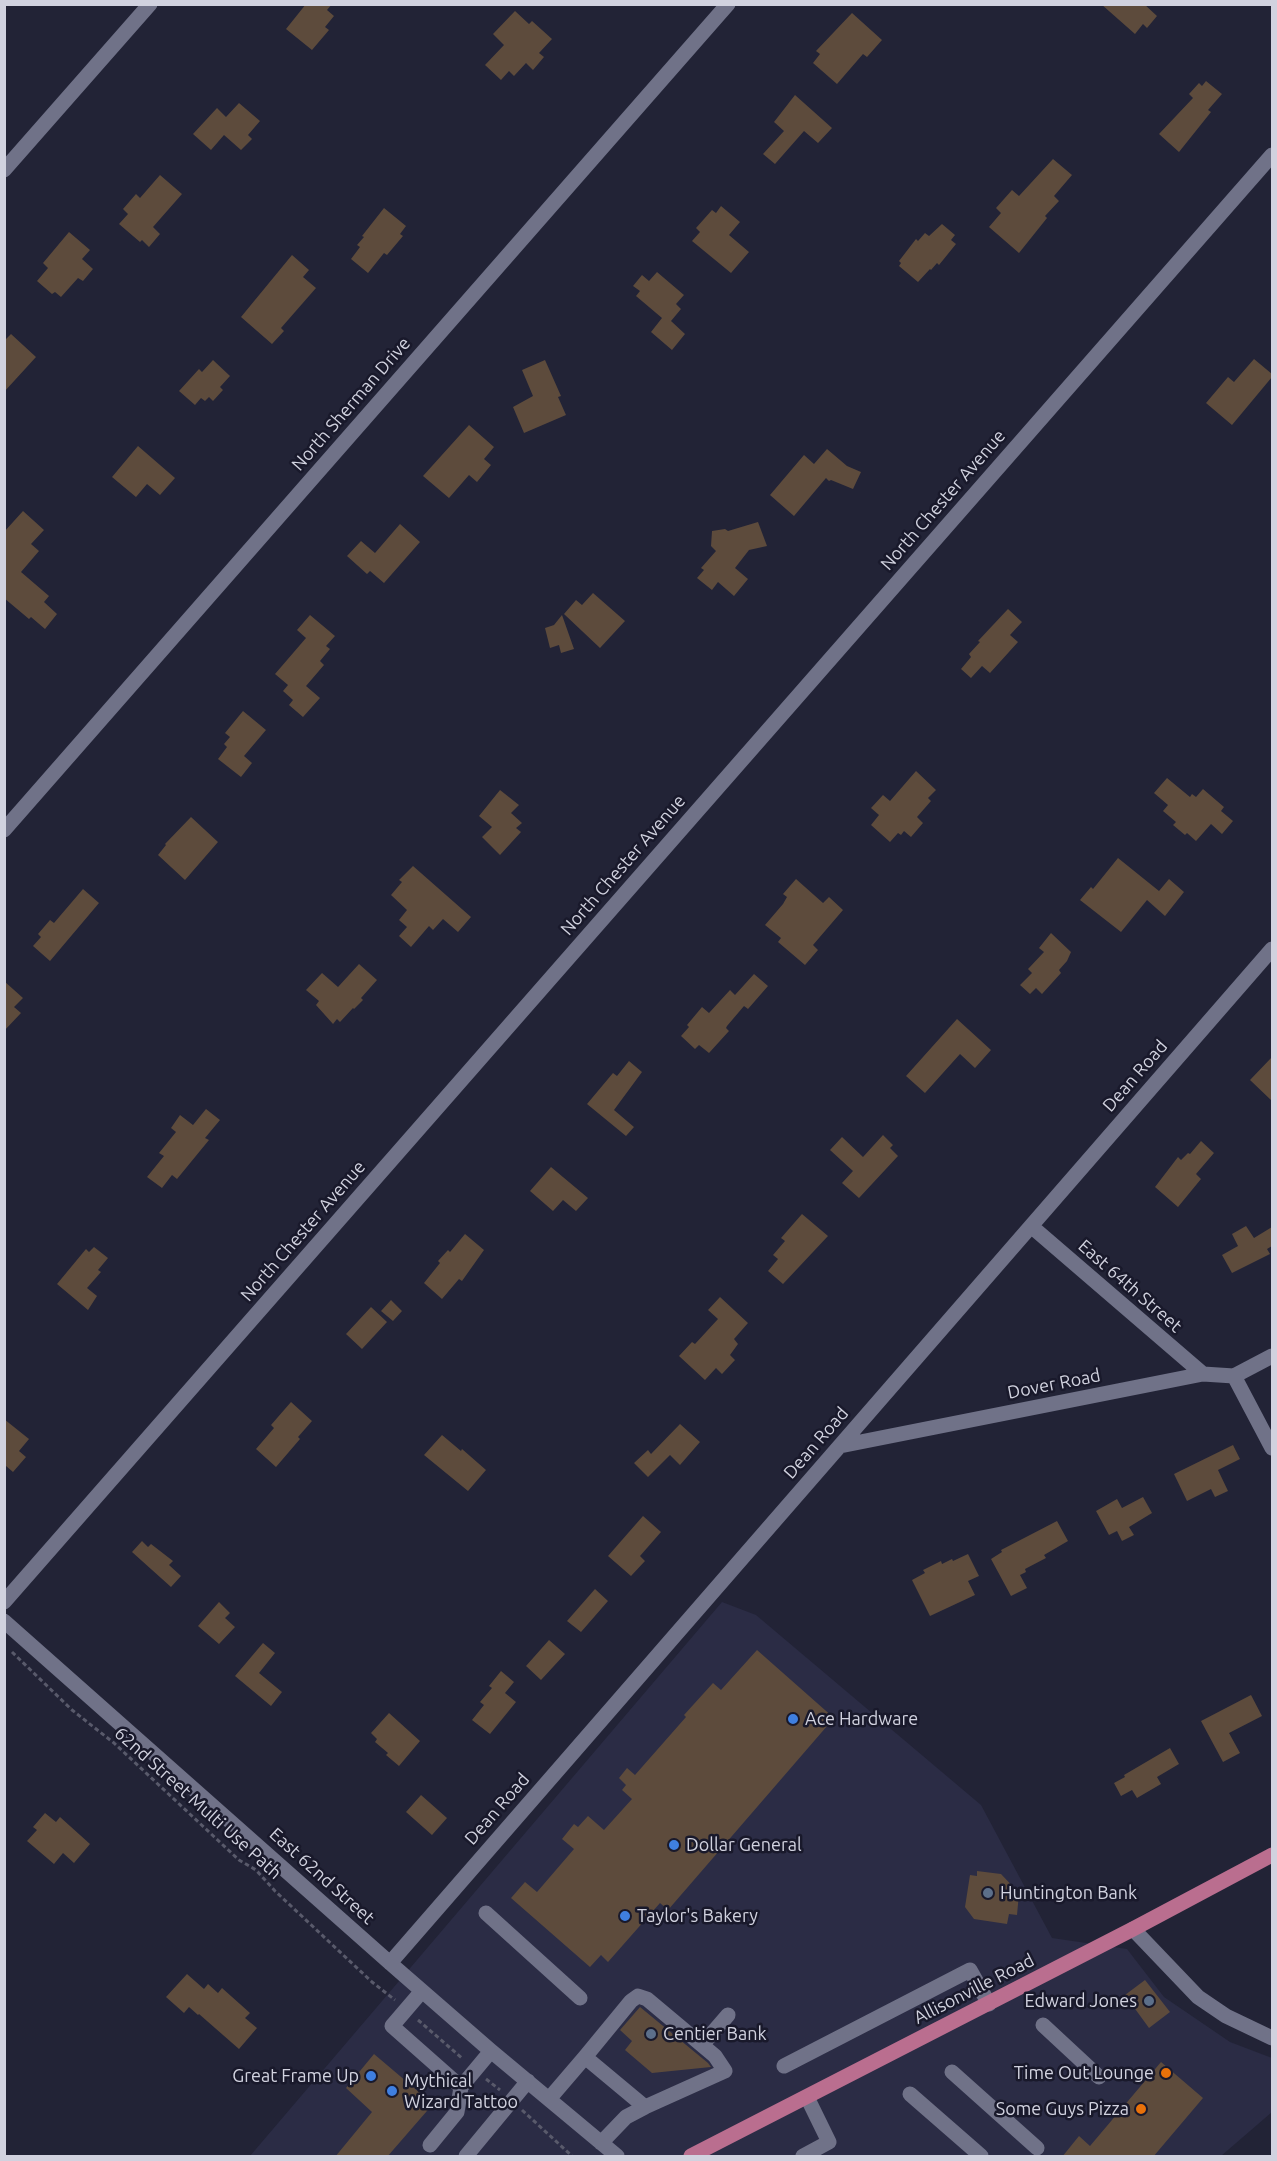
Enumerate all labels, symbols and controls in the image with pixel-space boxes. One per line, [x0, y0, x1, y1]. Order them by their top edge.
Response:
street label: North Sherman Drive [287, 333, 415, 475]
street label: North Chester Avenue [876, 425, 1010, 575]
street label: North Chester Avenue [556, 790, 690, 940]
street label: Dean Road [1098, 1036, 1172, 1116]
street label: North Chester Avenue [236, 1156, 370, 1306]
street label: East 64th Street [1074, 1235, 1186, 1337]
street label: Dover Road [1006, 1364, 1102, 1404]
street label: Dean Road [779, 1403, 853, 1483]
place label: Ace Hardware [805, 1708, 918, 1730]
marker: Ace Hardware [786, 1712, 800, 1726]
street label: 62nd Street Multi Use Path [110, 1722, 286, 1884]
street label: Dean Road [460, 1769, 534, 1849]
street label: East 62nd Street [265, 1823, 379, 1929]
place label: Dollar General [686, 1834, 802, 1856]
marker: Dollar General [667, 1838, 681, 1852]
place label: Huntington Bank [1000, 1882, 1137, 1904]
marker: Huntington Bank [981, 1886, 995, 1900]
place label: Taylor's Bakery [637, 1905, 758, 1927]
marker: Taylor's Bakery [618, 1909, 632, 1923]
street label: Allisonville Road [910, 1949, 1038, 2029]
place label: Edward Jones [1024, 1990, 1137, 2012]
marker: Edward Jones [1142, 1994, 1156, 2008]
place label: Centier Bank [663, 2023, 767, 2045]
marker: Centier Bank [644, 2027, 658, 2041]
place label: Time Out Lounge [1014, 2062, 1154, 2084]
place label: Great Frame Up [232, 2065, 359, 2087]
marker: Time Out Lounge [1159, 2066, 1173, 2080]
marker: Great Frame Up [364, 2069, 378, 2083]
place label: Mythical Wizard Tattoo [404, 2070, 518, 2112]
marker: Mythical Wizard Tattoo [385, 2084, 399, 2098]
place label: Some Guys Pizza [996, 2098, 1129, 2120]
marker: Some Guys Pizza [1134, 2102, 1148, 2116]

